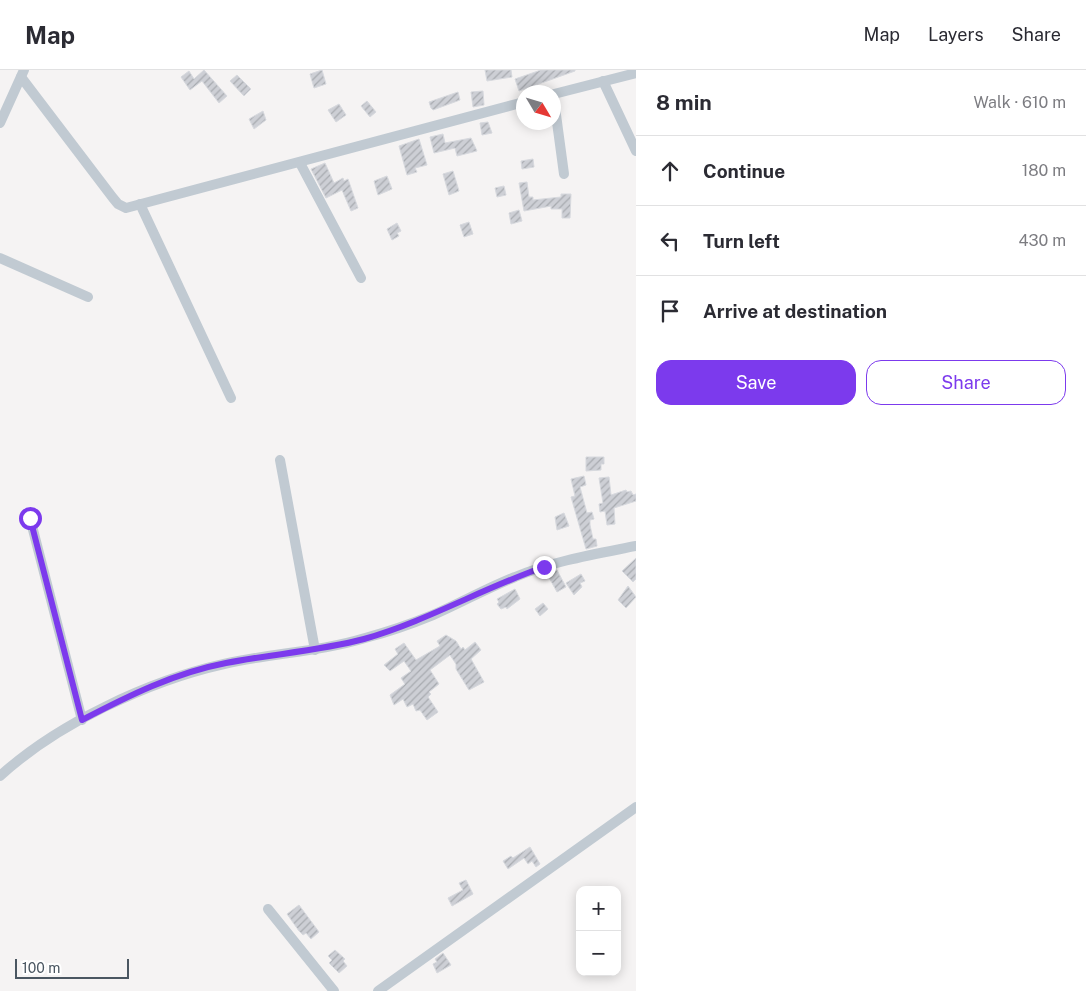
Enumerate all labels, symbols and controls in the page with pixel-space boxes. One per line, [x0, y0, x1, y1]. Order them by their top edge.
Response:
text: Map [25, 21, 75, 49]
text: Map [864, 24, 900, 45]
text: Layers [928, 24, 984, 45]
text: Share [1012, 24, 1061, 45]
north arrow [516, 85, 561, 130]
text: 8 min [656, 90, 712, 115]
text: Walk · 610 m [974, 93, 1066, 112]
icon: ahead [656, 157, 684, 185]
text: Continue [703, 160, 785, 182]
text: 180 m [1022, 161, 1066, 180]
icon: left [656, 227, 684, 255]
text: Turn left [703, 230, 780, 252]
text: 430 m [1018, 231, 1066, 250]
icon: arrive [656, 297, 684, 325]
text: Arrive at destination [703, 300, 887, 322]
button: Save [656, 360, 856, 405]
button: Share [866, 360, 1066, 405]
route start [19, 507, 42, 530]
route end [533, 556, 556, 579]
map controls [576, 886, 621, 976]
button: + [576, 886, 621, 931]
button: − [576, 931, 621, 976]
scale bar [15, 956, 129, 979]
text: 100 m [22, 960, 60, 976]

